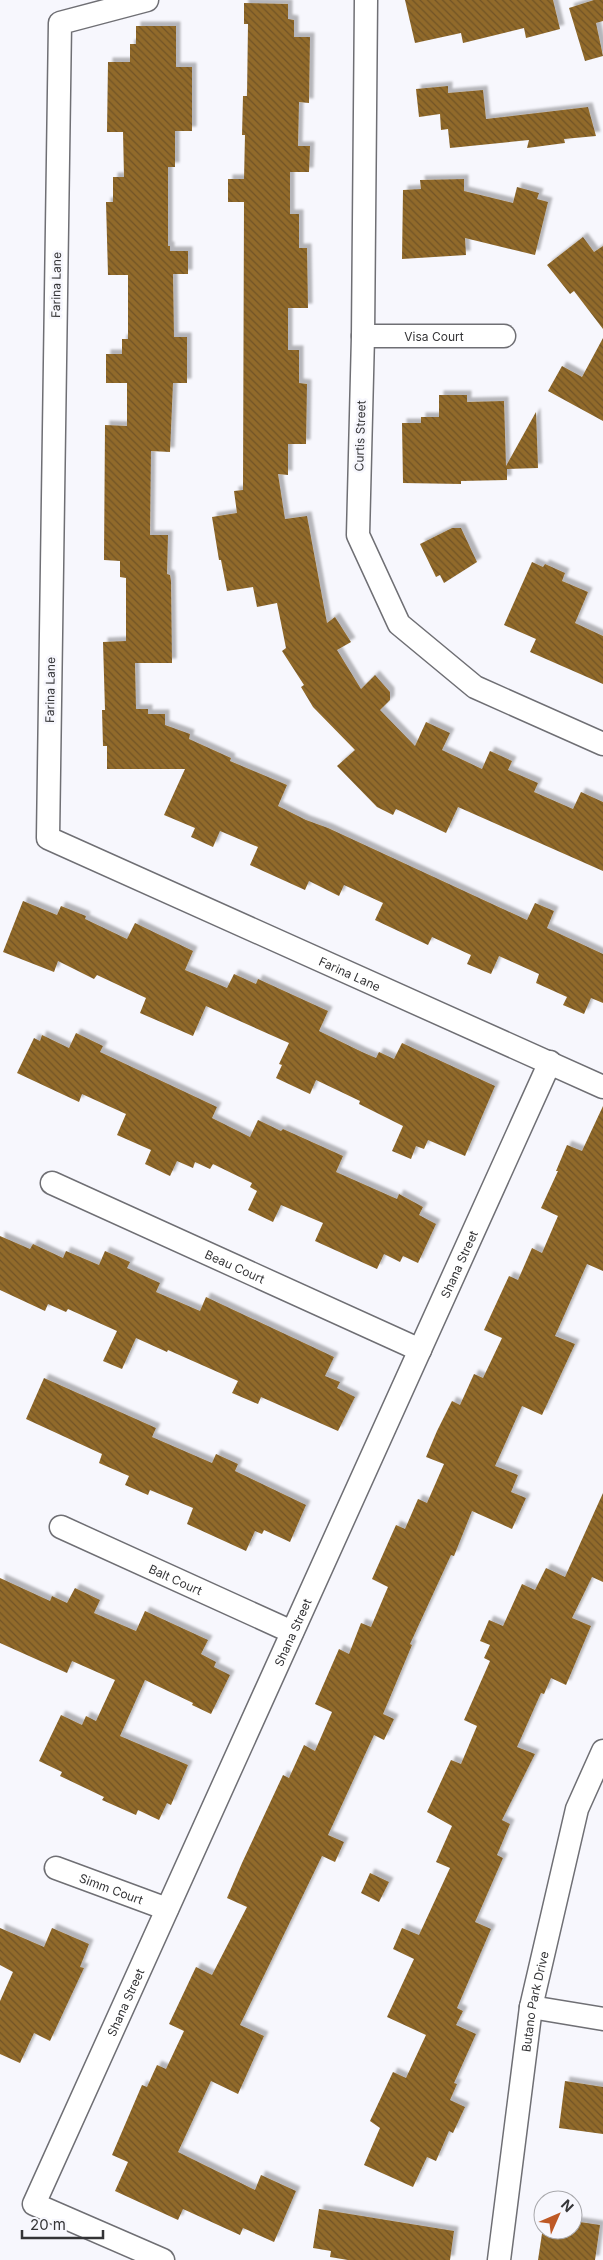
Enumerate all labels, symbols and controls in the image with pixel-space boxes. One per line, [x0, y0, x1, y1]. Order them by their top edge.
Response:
street label: Farina Lane [48, 252, 64, 318]
street label: Visa Court [404, 329, 464, 344]
street label: Curtis Street [351, 400, 369, 472]
street label: Farina Lane [42, 657, 58, 723]
street label: Farina Lane [317, 953, 383, 994]
street label: Shana Street [437, 1228, 480, 1300]
street label: Beau Court [203, 1246, 267, 1286]
street label: Balt Court [147, 1561, 205, 1598]
street label: Shana Street [271, 1596, 314, 1668]
street label: Simm Court [77, 1870, 145, 1907]
street label: Butano Park Drive [518, 1950, 551, 2053]
street label: Shana Street [103, 1966, 147, 2038]
north arrow [533, 2190, 583, 2240]
text: N [558, 2196, 577, 2215]
scale bar [22, 2208, 104, 2240]
text: 20 m [30, 2215, 66, 2234]

